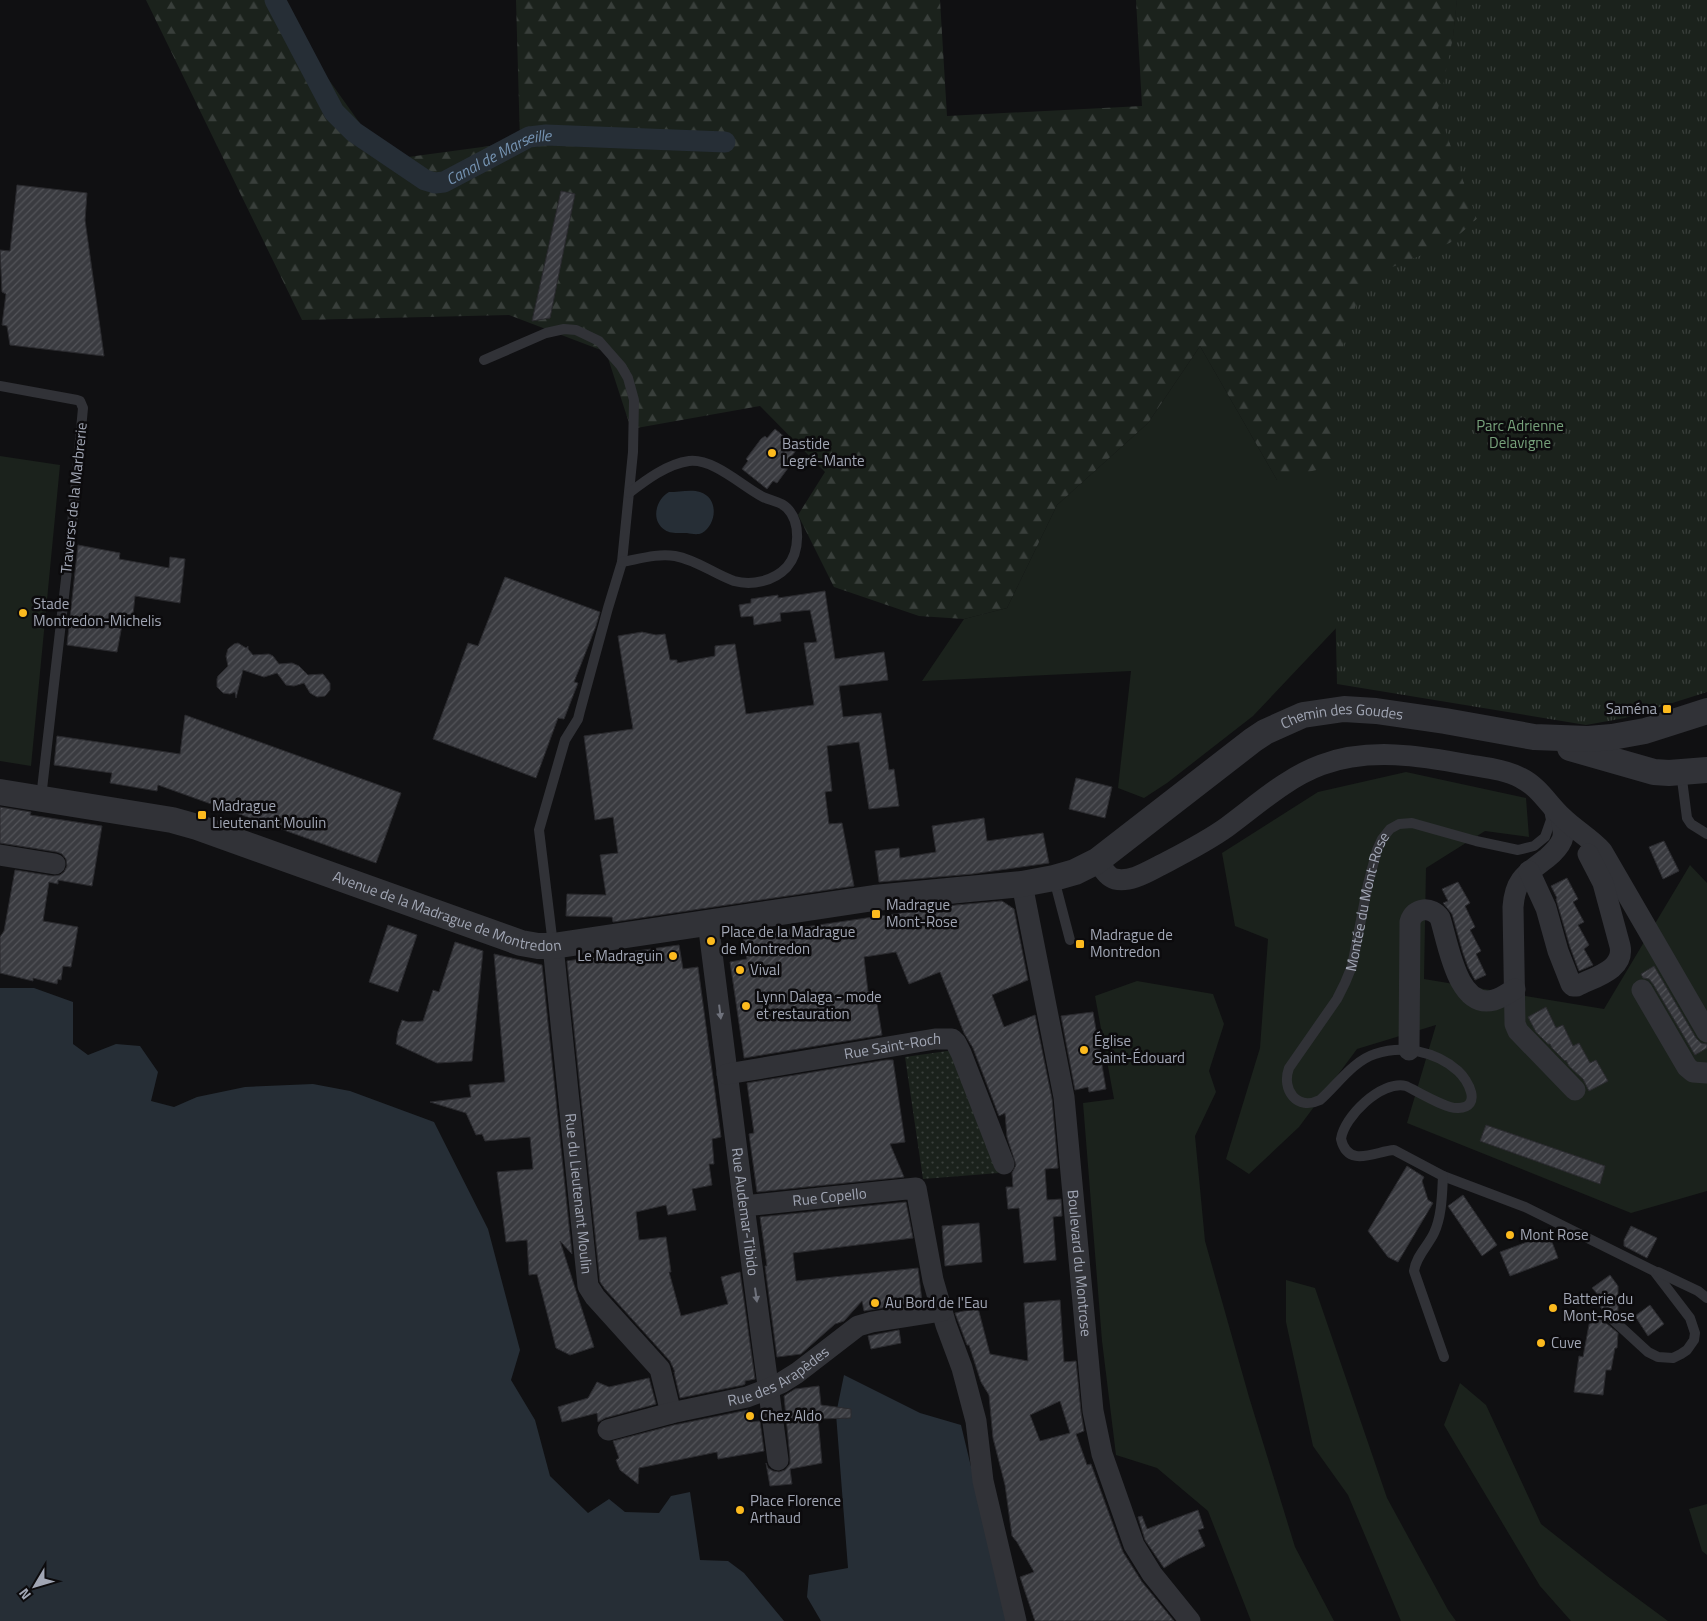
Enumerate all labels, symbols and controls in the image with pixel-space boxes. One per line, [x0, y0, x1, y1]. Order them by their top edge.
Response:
water label: Canal de Marseille [441, 123, 553, 191]
park label: Parc Adrienne Delavigne [1476, 414, 1564, 454]
street label: Traverse de la Marbrerie [54, 421, 93, 575]
place label: Bastide Legré-Mante [782, 432, 865, 472]
marker: Bastide Legré-Mante [766, 447, 778, 459]
place label: Stade Montredon-Michelis [33, 592, 162, 632]
marker: Stade Montredon-Michelis [17, 607, 29, 619]
street label: Chemin des Goudes [1277, 697, 1405, 735]
place label: Saména [1606, 697, 1657, 720]
marker: Saména [1661, 703, 1673, 715]
place label: Madrague Lieutenant Moulin [212, 794, 326, 834]
marker: Madrague Lieutenant Moulin [196, 809, 208, 821]
street label: Montée du Mont-Rose [1339, 826, 1395, 973]
street label: Avenue de la Madrague de Montredon [330, 865, 563, 957]
place label: Madrague Mont-Rose [886, 893, 958, 933]
marker: Madrague Mont-Rose [870, 908, 882, 920]
place label: Place de la Madrague de Montredon [721, 920, 855, 960]
place label: Madrague de Montredon [1090, 923, 1173, 963]
marker: Place de la Madrague de Montredon [705, 935, 717, 947]
marker: Madrague de Montredon [1074, 938, 1086, 950]
place label: Le Madraguin [577, 944, 663, 967]
marker: Le Madraguin [667, 950, 679, 962]
place label: Vival [750, 958, 780, 981]
marker: Vival [734, 964, 746, 976]
place label: Lynn Dalaga - mode et restauration [756, 985, 882, 1025]
marker: Lynn Dalaga - mode et restauration [740, 1000, 752, 1012]
one-way arrow [716, 1005, 724, 1021]
street label: Rue Saint-Roch [842, 1027, 941, 1065]
place label: Église Saint-Édouard [1094, 1029, 1185, 1069]
marker: Église Saint-Édouard [1078, 1044, 1090, 1056]
street label: Rue du Lieutenant Moulin [559, 1112, 599, 1275]
street label: Rue Audemar-Tibido [726, 1146, 765, 1277]
street label: Rue Copello [791, 1181, 868, 1212]
street label: Boulevard du Montrose [1062, 1189, 1098, 1338]
place label: Mont Rose [1520, 1223, 1589, 1246]
marker: Mont Rose [1504, 1229, 1516, 1241]
one-way arrow [752, 1287, 760, 1303]
place label: Batterie du Mont-Rose [1563, 1287, 1635, 1327]
place label: Au Bord de l'Eau [885, 1291, 988, 1314]
marker: Au Bord de l'Eau [869, 1297, 881, 1309]
marker: Batterie du Mont-Rose [1547, 1302, 1559, 1314]
place label: Cuve [1551, 1331, 1582, 1354]
marker: Cuve [1535, 1337, 1547, 1349]
street label: Rue des Arapèdes [725, 1340, 834, 1412]
place label: Chez Aldo [760, 1404, 822, 1427]
marker: Chez Aldo [744, 1410, 756, 1422]
place label: Place Florence Arthaud [750, 1489, 841, 1529]
marker: Place Florence Arthaud [734, 1504, 746, 1516]
north arrow [10, 1561, 60, 1611]
text: N [13, 1584, 36, 1605]

